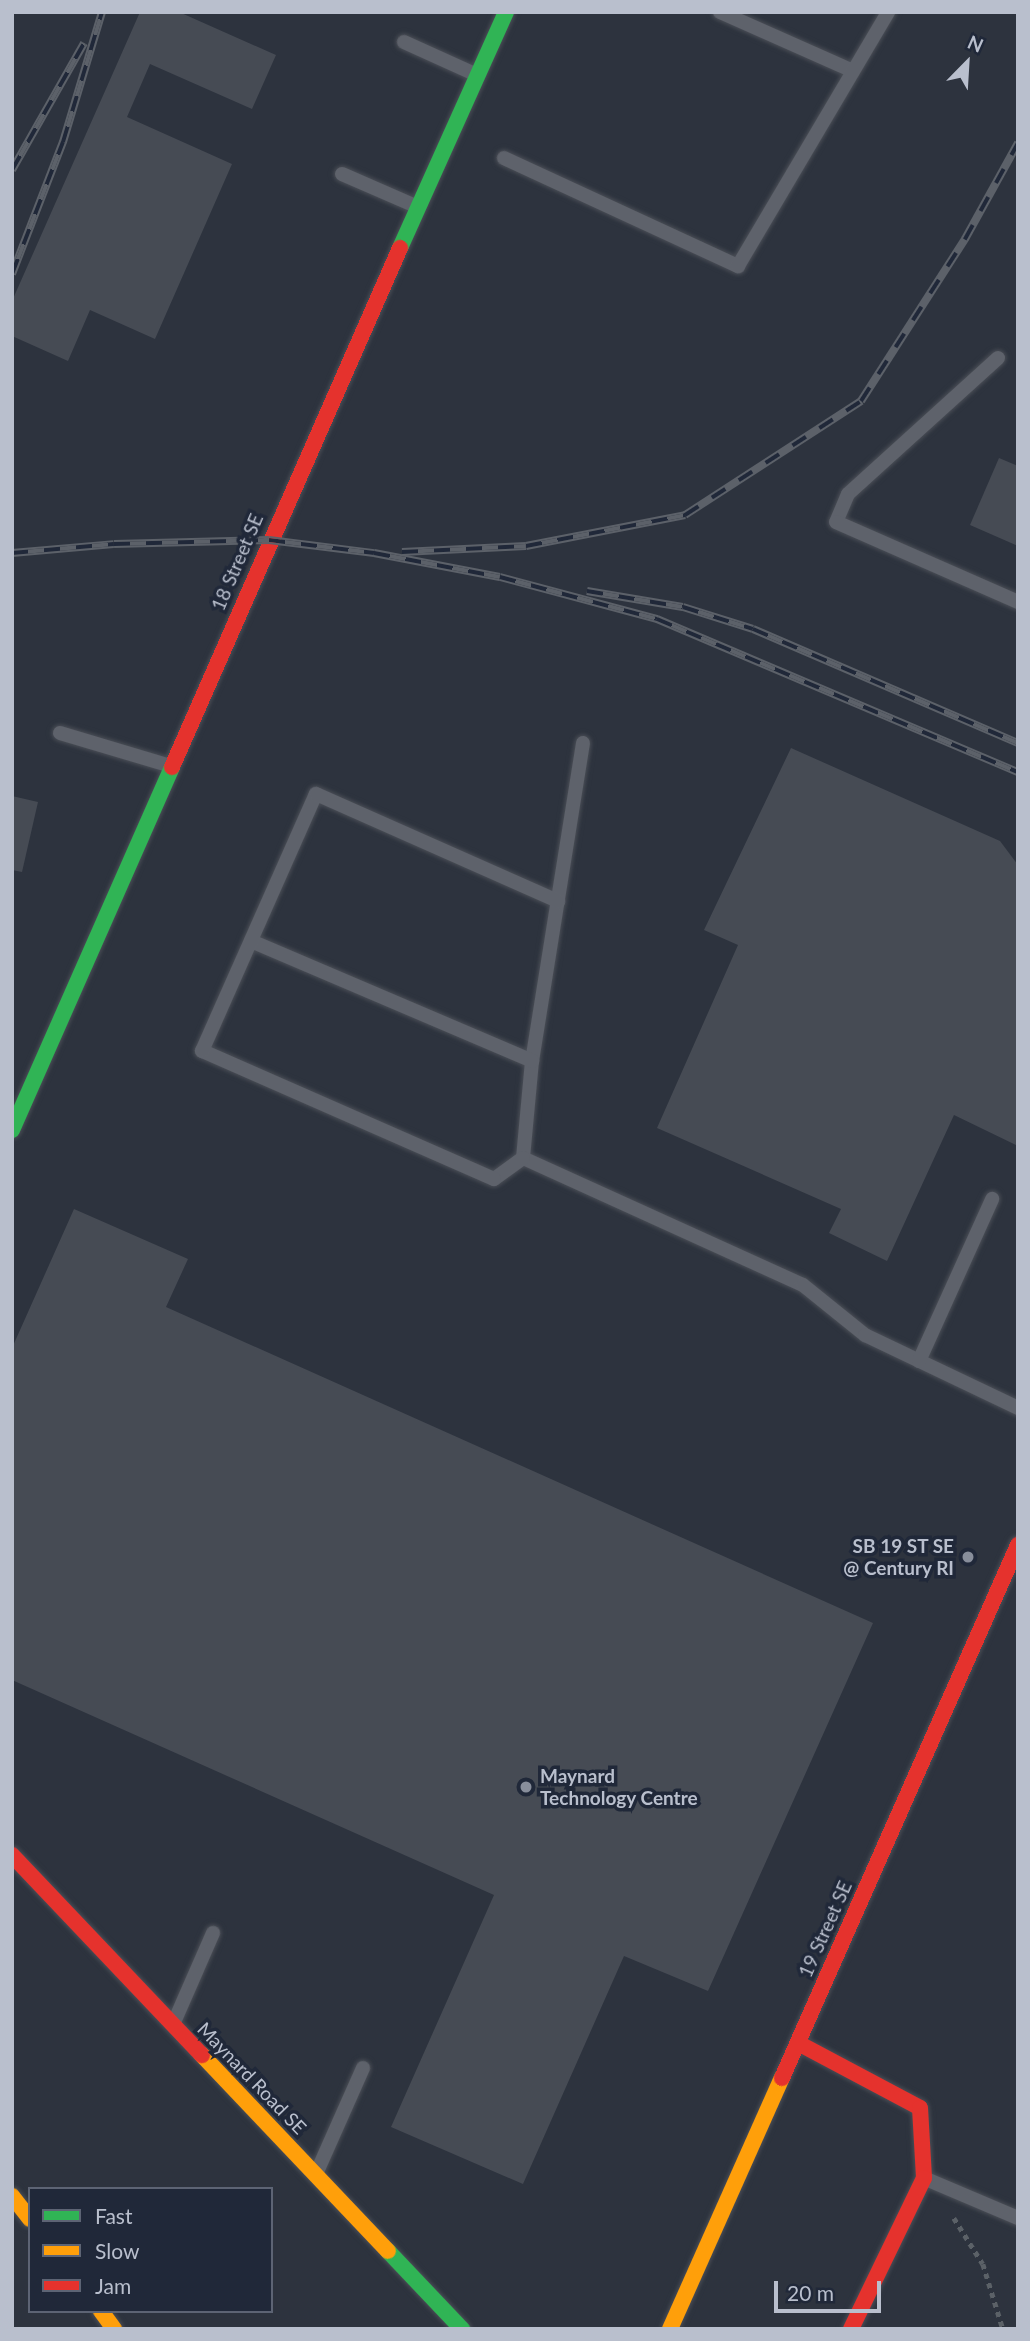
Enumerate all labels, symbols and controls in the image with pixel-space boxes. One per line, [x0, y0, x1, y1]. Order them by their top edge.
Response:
north arrow [932, 28, 1002, 98]
text: N [964, 30, 987, 57]
street label: 18 Street SE [206, 510, 268, 614]
place label: SB 19 ST SE @ Century RI [843, 1535, 954, 1579]
marker: SB 19 ST SE @ Century RI [960, 1549, 976, 1565]
place label: Maynard Technology Centre [540, 1765, 698, 1809]
marker: Maynard Technology Centre [518, 1779, 534, 1795]
street label: 19 Street SE [794, 1877, 856, 1981]
street label: Maynard Road SE [193, 2017, 311, 2139]
legend [28, 2187, 273, 2313]
text: Fast [95, 2203, 132, 2228]
text: Slow [95, 2238, 139, 2263]
scale bar [778, 2268, 885, 2312]
text: Jam [95, 2273, 131, 2298]
text: 20 m [787, 2280, 834, 2305]

